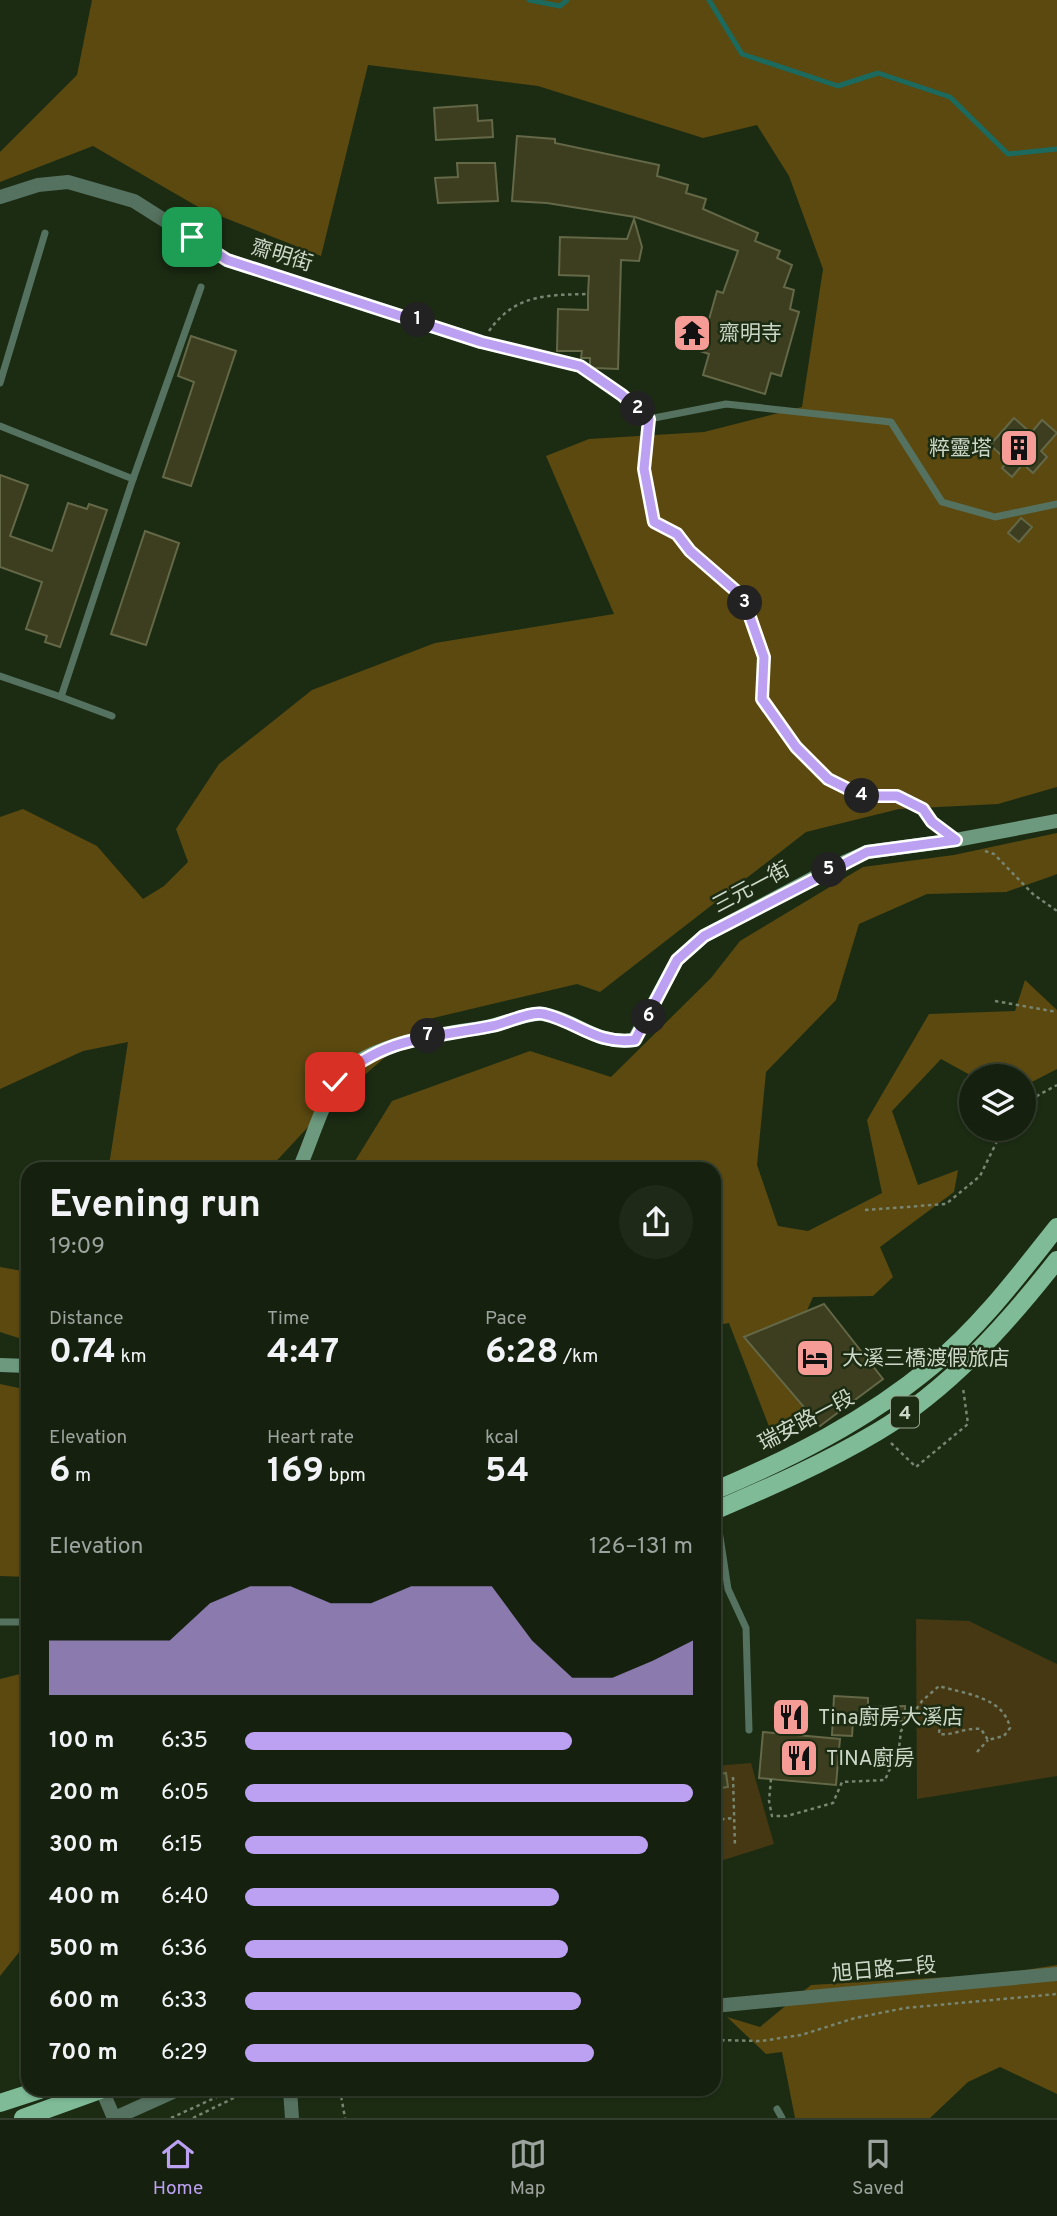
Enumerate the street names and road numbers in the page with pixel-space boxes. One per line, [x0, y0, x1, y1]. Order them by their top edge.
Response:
street label: 齋明街 [247, 234, 316, 279]
street label: 三元一街 [708, 857, 795, 920]
street label: 瑞安路一段 [754, 1385, 859, 1458]
road number: 4 [891, 1396, 919, 1428]
street label: 旭日路二段 [831, 1952, 938, 1989]

